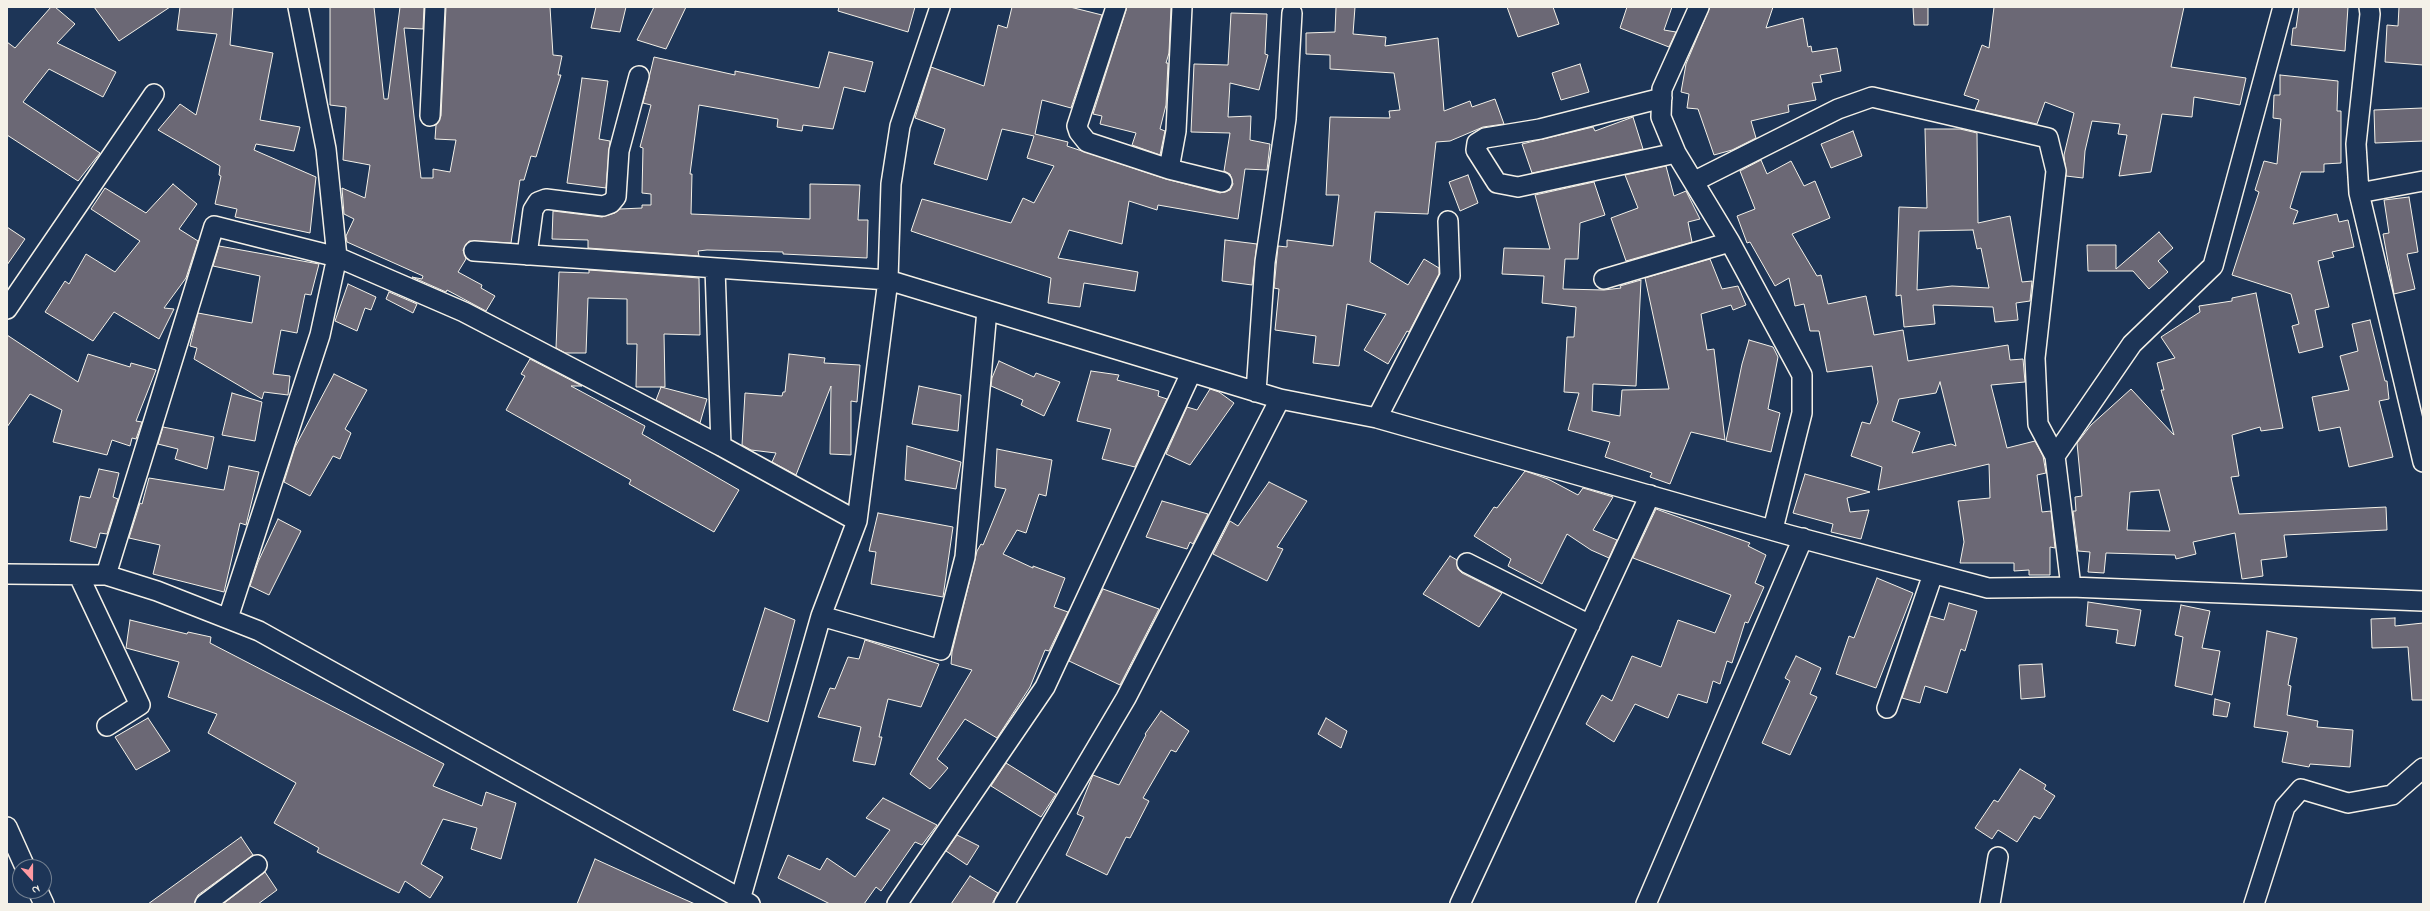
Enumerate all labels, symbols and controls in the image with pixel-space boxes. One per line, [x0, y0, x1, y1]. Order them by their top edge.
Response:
north arrow [12, 859, 52, 899]
text: N [30, 880, 42, 898]

